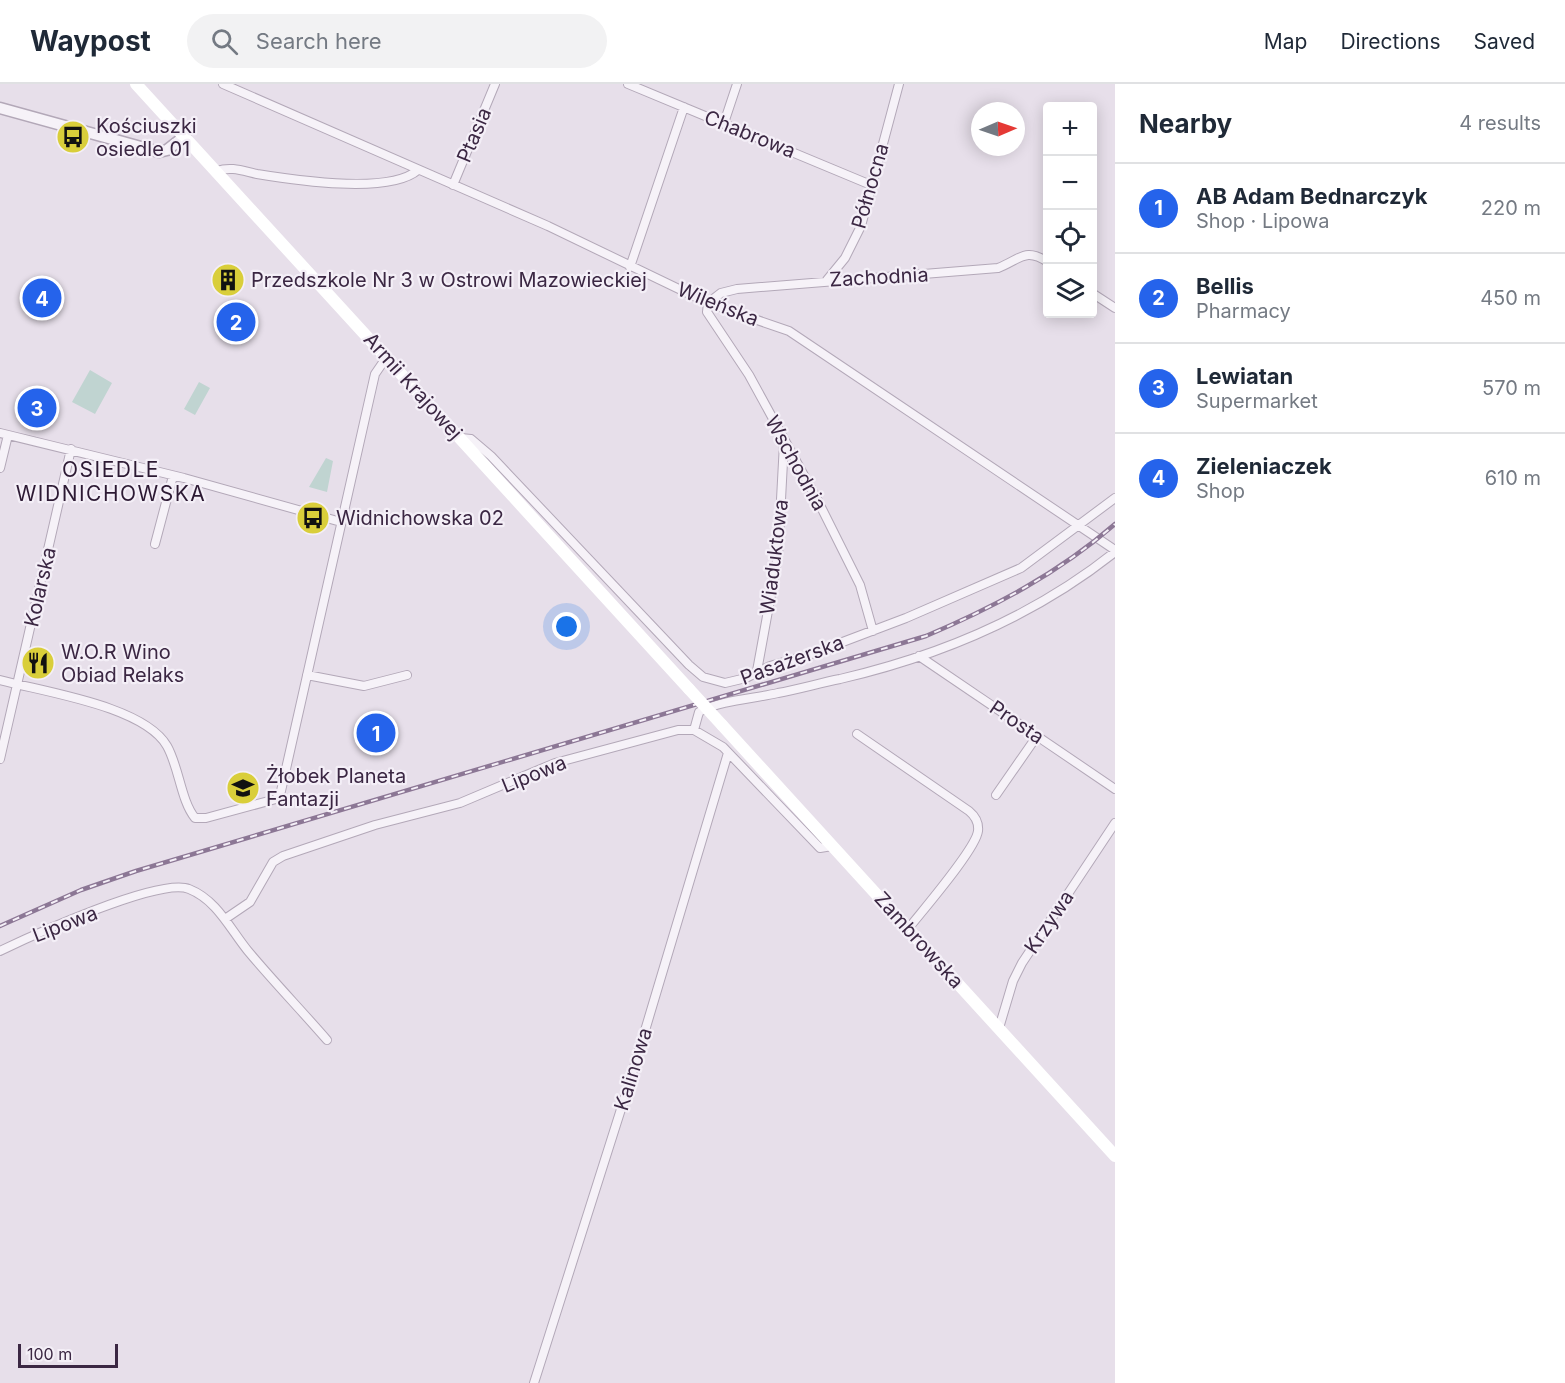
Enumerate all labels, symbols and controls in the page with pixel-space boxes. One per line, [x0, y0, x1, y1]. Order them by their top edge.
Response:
search box [187, 14, 607, 68]
text: Waypost [30, 24, 151, 58]
icon: search [208, 25, 241, 58]
text: Search here [256, 28, 382, 54]
text: Map [1264, 29, 1307, 54]
text: Directions [1340, 29, 1441, 54]
text: Saved [1474, 29, 1535, 54]
north arrow [971, 102, 1025, 156]
map controls [1043, 102, 1097, 318]
button: + [1043, 102, 1097, 156]
street label: Ptasia [452, 104, 496, 166]
street label: Chabrowa [701, 105, 799, 163]
text: Nearby [1139, 108, 1232, 139]
text: 4 results [1459, 111, 1541, 135]
place label: Kościuszki osiedle 01 [96, 114, 197, 161]
bus stop icon: Kościuszki osiedle 01 [55, 119, 91, 155]
street label: Północna [846, 140, 894, 232]
button: − [1043, 156, 1097, 210]
text: AB Adam Bednarczyk [1196, 183, 1428, 209]
text: 1 [1154, 196, 1163, 220]
text: 220 m [1481, 196, 1541, 220]
text: Shop · Lipowa [1196, 209, 1330, 233]
button: locate [1043, 210, 1097, 264]
building icon: Przedszkole Nr 3 w Ostrowi Mazowieckiej [210, 262, 246, 298]
street label: Zachodnia [829, 262, 929, 292]
button: layers [1043, 264, 1097, 318]
place label: Przedszkole Nr 3 w Ostrowi Mazowieckiej [251, 268, 647, 292]
text: Bellis [1196, 273, 1254, 299]
pin: 4 [22, 276, 62, 320]
street label: Wileńska [674, 277, 762, 331]
text: 2 [1152, 286, 1165, 310]
text: 450 m [1480, 286, 1541, 310]
text: Pharmacy [1196, 299, 1291, 323]
pin: 2 [216, 300, 256, 344]
street label: Armii Krajowej [359, 328, 467, 444]
text: Lewiatan [1196, 363, 1293, 389]
text: 3 [1152, 376, 1165, 400]
text: 570 m [1482, 376, 1541, 400]
pin: 3 [18, 386, 57, 430]
text: Supermarket [1196, 389, 1318, 413]
street label: Wschodnia [760, 411, 832, 515]
text: Zieleniaczek [1196, 453, 1332, 479]
district label: OSIEDLE WIDNICHOWSKA [16, 457, 206, 506]
text: 4 [1152, 466, 1165, 490]
text: 610 m [1485, 466, 1541, 490]
text: Shop [1196, 479, 1245, 503]
street label: Wiaduktowa [755, 498, 793, 616]
bus stop icon: Widnichowska 02 [295, 500, 331, 536]
place label: Widnichowska 02 [336, 506, 504, 530]
street label: Kolarska [19, 545, 61, 629]
your location [552, 612, 581, 641]
street label: Pasażerska [737, 630, 847, 690]
place label: W.O.R Wino Obiad Relaks [61, 640, 184, 687]
restaurant icon: W.O.R Wino Obiad Relaks [20, 645, 56, 681]
street label: Prosta [985, 695, 1049, 749]
pin: 1 [356, 710, 395, 756]
street label: Lipowa [498, 750, 570, 798]
place label: Żłobek Planeta Fantazji [266, 763, 406, 811]
school or university icon: Żłobek Planeta Fantazji [225, 770, 261, 806]
street label: Krzywa [1019, 886, 1079, 958]
street label: Zambrowska [869, 887, 969, 993]
street label: Lipowa [29, 901, 101, 947]
street label: Kalinowa [609, 1025, 657, 1113]
scale bar [18, 1341, 118, 1368]
text: 100 m [27, 1344, 72, 1364]

